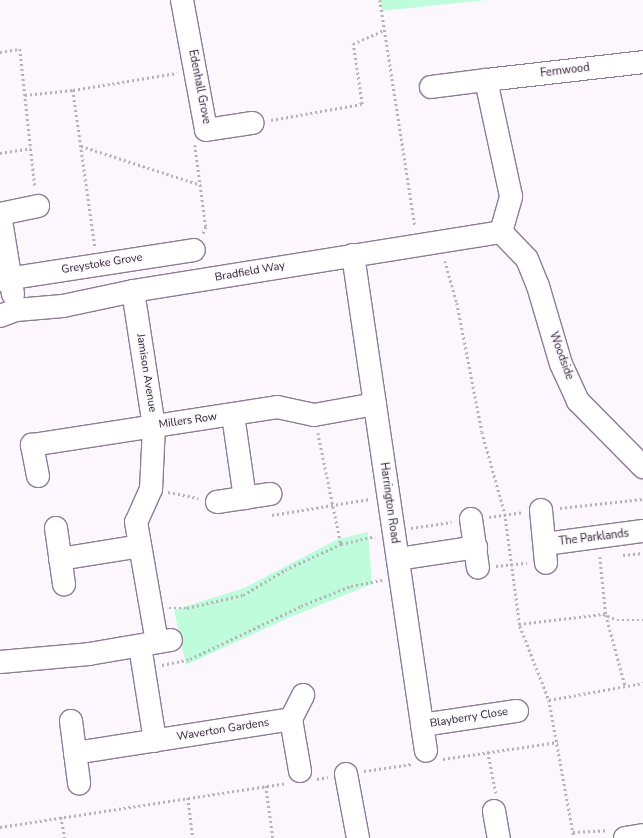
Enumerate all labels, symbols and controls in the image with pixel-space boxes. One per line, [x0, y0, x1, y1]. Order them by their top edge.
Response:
street label: Edenhall Grove [185, 49, 213, 125]
street label: Fernwood [540, 61, 590, 81]
street label: Greystoke Grove [61, 251, 143, 277]
street label: Bradfield Way [214, 259, 286, 285]
street label: Woodside [546, 330, 576, 382]
street label: Jamison Avenue [133, 333, 159, 413]
street label: Millers Row [158, 410, 218, 432]
street label: Harrington Road [377, 462, 401, 544]
street label: The Parklands [558, 527, 630, 549]
street label: Blayberry Close [429, 705, 509, 731]
street label: Waverton Gardens [176, 716, 270, 744]

